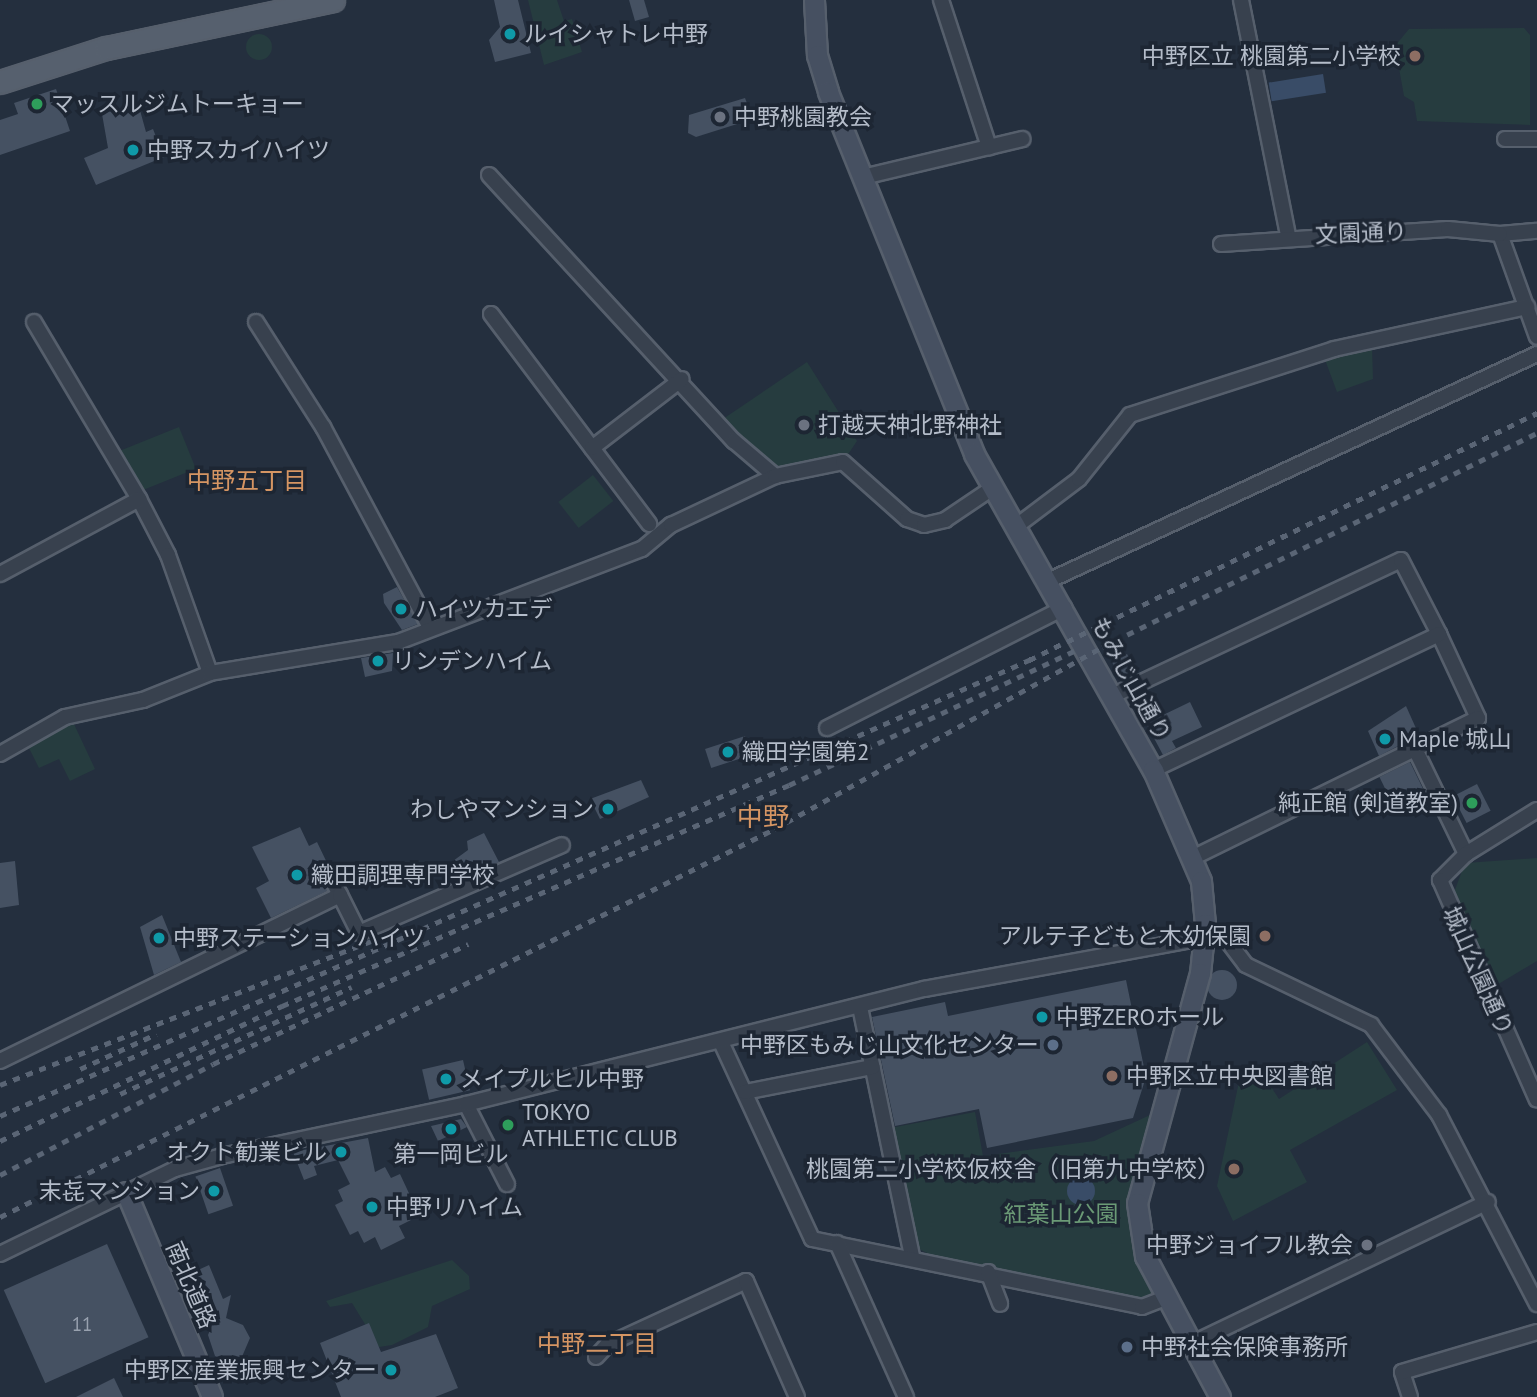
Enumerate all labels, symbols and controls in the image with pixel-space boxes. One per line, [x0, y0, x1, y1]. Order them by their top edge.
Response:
place label: ルイシャトレ中野 [524, 20, 708, 48]
marker: ルイシャトレ中野 [502, 26, 518, 42]
place label: 中野区立 桃園第二小学校 [1142, 42, 1401, 70]
marker: 中野区立 桃園第二小学校 [1407, 48, 1423, 64]
place label: マッスルジムトーキョー [51, 90, 304, 118]
marker: マッスルジムトーキョー [29, 96, 45, 112]
place label: 中野桃園教会 [734, 103, 872, 131]
marker: 中野桃園教会 [712, 109, 728, 125]
place label: 中野スカイハイツ [147, 136, 331, 164]
marker: 中野スカイハイツ [125, 142, 141, 158]
street label: 文園通り [1315, 218, 1407, 248]
place label: 打越天神北野神社 [818, 411, 1002, 439]
marker: 打越天神北野神社 [796, 417, 812, 433]
district label: 中野五丁目 [187, 467, 307, 495]
place label: ハイツカエデ [415, 595, 553, 623]
marker: ハイツカエデ [393, 601, 409, 617]
street label: もみじ山通り [1085, 612, 1177, 746]
place label: リンデンハイム [392, 647, 553, 675]
marker: リンデンハイム [370, 653, 386, 669]
place label: Maple 城山 [1399, 725, 1512, 753]
marker: Maple 城山 [1377, 731, 1393, 747]
place label: 織田学園第2 [742, 738, 870, 766]
marker: 織田学園第2 [720, 744, 736, 760]
place label: 純正館 (剣道教室) [1278, 789, 1458, 817]
place label: わしやマンション [410, 795, 594, 823]
marker: 純正館 (剣道教室) [1464, 795, 1480, 811]
marker: わしやマンション [600, 801, 616, 817]
district label: 中野 [737, 801, 789, 833]
place label: 織田調理専門学校 [311, 861, 495, 889]
marker: 織田調理専門学校 [289, 867, 305, 883]
street label: 城山公園通り [1437, 902, 1519, 1040]
place label: アルテ子どもと木幼保園 [998, 922, 1251, 950]
place label: 中野ステーションハイツ [173, 924, 426, 952]
marker: アルテ子どもと木幼保園 [1257, 928, 1273, 944]
marker: 中野ステーションハイツ [151, 930, 167, 946]
place label: 中野ZEROホール [1056, 1003, 1224, 1031]
marker: 中野ZEROホール [1034, 1009, 1050, 1025]
place label: 中野区もみじ山文化センター [740, 1031, 1039, 1059]
marker: 中野区もみじ山文化センター [1045, 1037, 1061, 1053]
place label: 中野区立中央図書館 [1126, 1062, 1333, 1090]
place label: メイプルヒル中野 [460, 1065, 644, 1093]
marker: 中野区立中央図書館 [1104, 1068, 1120, 1084]
marker: メイプルヒル中野 [438, 1071, 454, 1087]
place label: TOKYO ATHLETIC CLUB [522, 1098, 679, 1152]
marker: TOKYO ATHLETIC CLUB [500, 1117, 516, 1133]
marker: 第一岡ビル [443, 1121, 459, 1137]
place label: オクト勧業ビル [166, 1138, 327, 1166]
place label: 第一岡ビル [394, 1140, 508, 1168]
marker: オクト勧業ビル [333, 1144, 349, 1160]
place label: 桃園第二小学校仮校舎（旧第九中学校） [806, 1155, 1220, 1183]
marker: 桃園第二小学校仮校舎（旧第九中学校） [1226, 1161, 1242, 1177]
place label: 末㐂マンション [39, 1177, 200, 1205]
marker: 末㐂マンション [206, 1183, 222, 1199]
place label: 中野リハイム [386, 1193, 524, 1221]
marker: 中野リハイム [364, 1199, 380, 1215]
park label: 紅葉山公園 [1004, 1200, 1118, 1228]
place label: 中野ジョイフル教会 [1146, 1231, 1353, 1259]
street label: 南北道路 [160, 1237, 222, 1333]
marker: 中野ジョイフル教会 [1359, 1237, 1375, 1253]
house number: 11 [72, 1314, 92, 1336]
district label: 中野二丁目 [537, 1330, 657, 1358]
place label: 中野社会保険事務所 [1141, 1333, 1348, 1361]
marker: 中野社会保険事務所 [1119, 1339, 1135, 1355]
place label: 中野区産業振興センター [124, 1356, 377, 1384]
marker: 中野区産業振興センター [383, 1362, 399, 1378]

